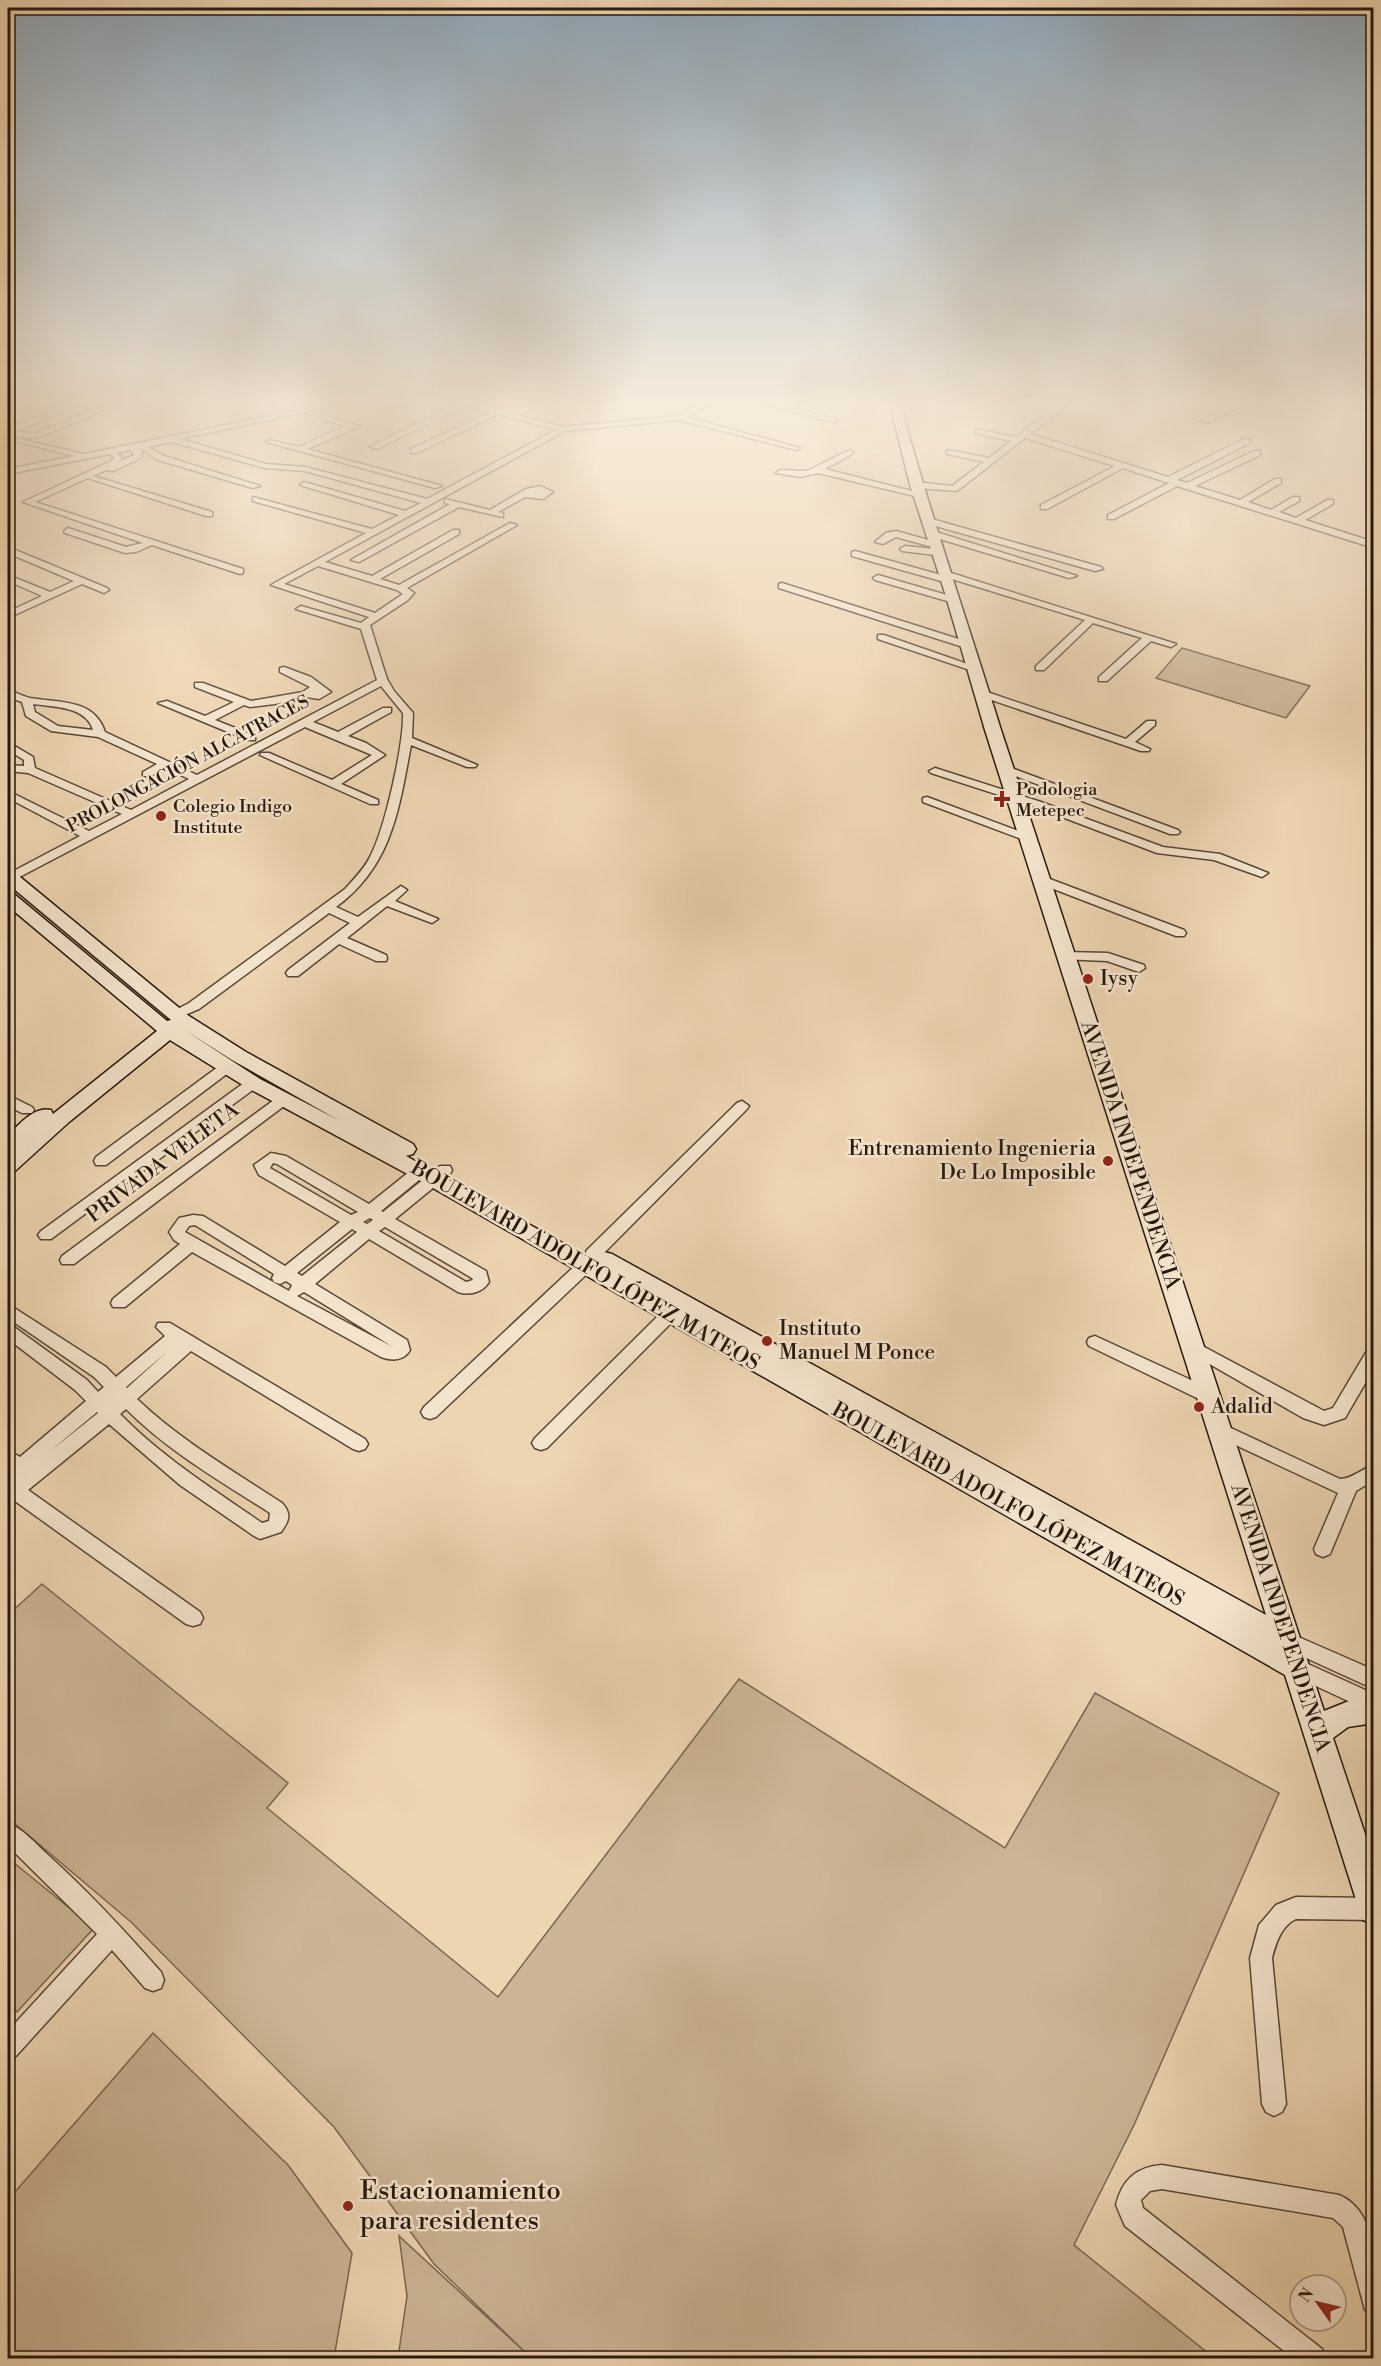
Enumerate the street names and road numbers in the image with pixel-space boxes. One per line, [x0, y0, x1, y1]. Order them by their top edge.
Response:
street label: PROLONGACIÓN ALCATRACES [63, 690, 313, 838]
street label: AVENIDA INDEPENDENCIA [1074, 1016, 1186, 1293]
street label: PRIVADA VELETA [82, 1097, 245, 1229]
street label: BOULEVARD ADOLFO LÓPEZ MATEOS [405, 1152, 766, 1377]
street label: BOULEVARD ADOLFO LÓPEZ MATEOS [827, 1394, 1190, 1613]
street label: AVENIDA INDEPENDENCIA [1224, 1479, 1336, 1756]

